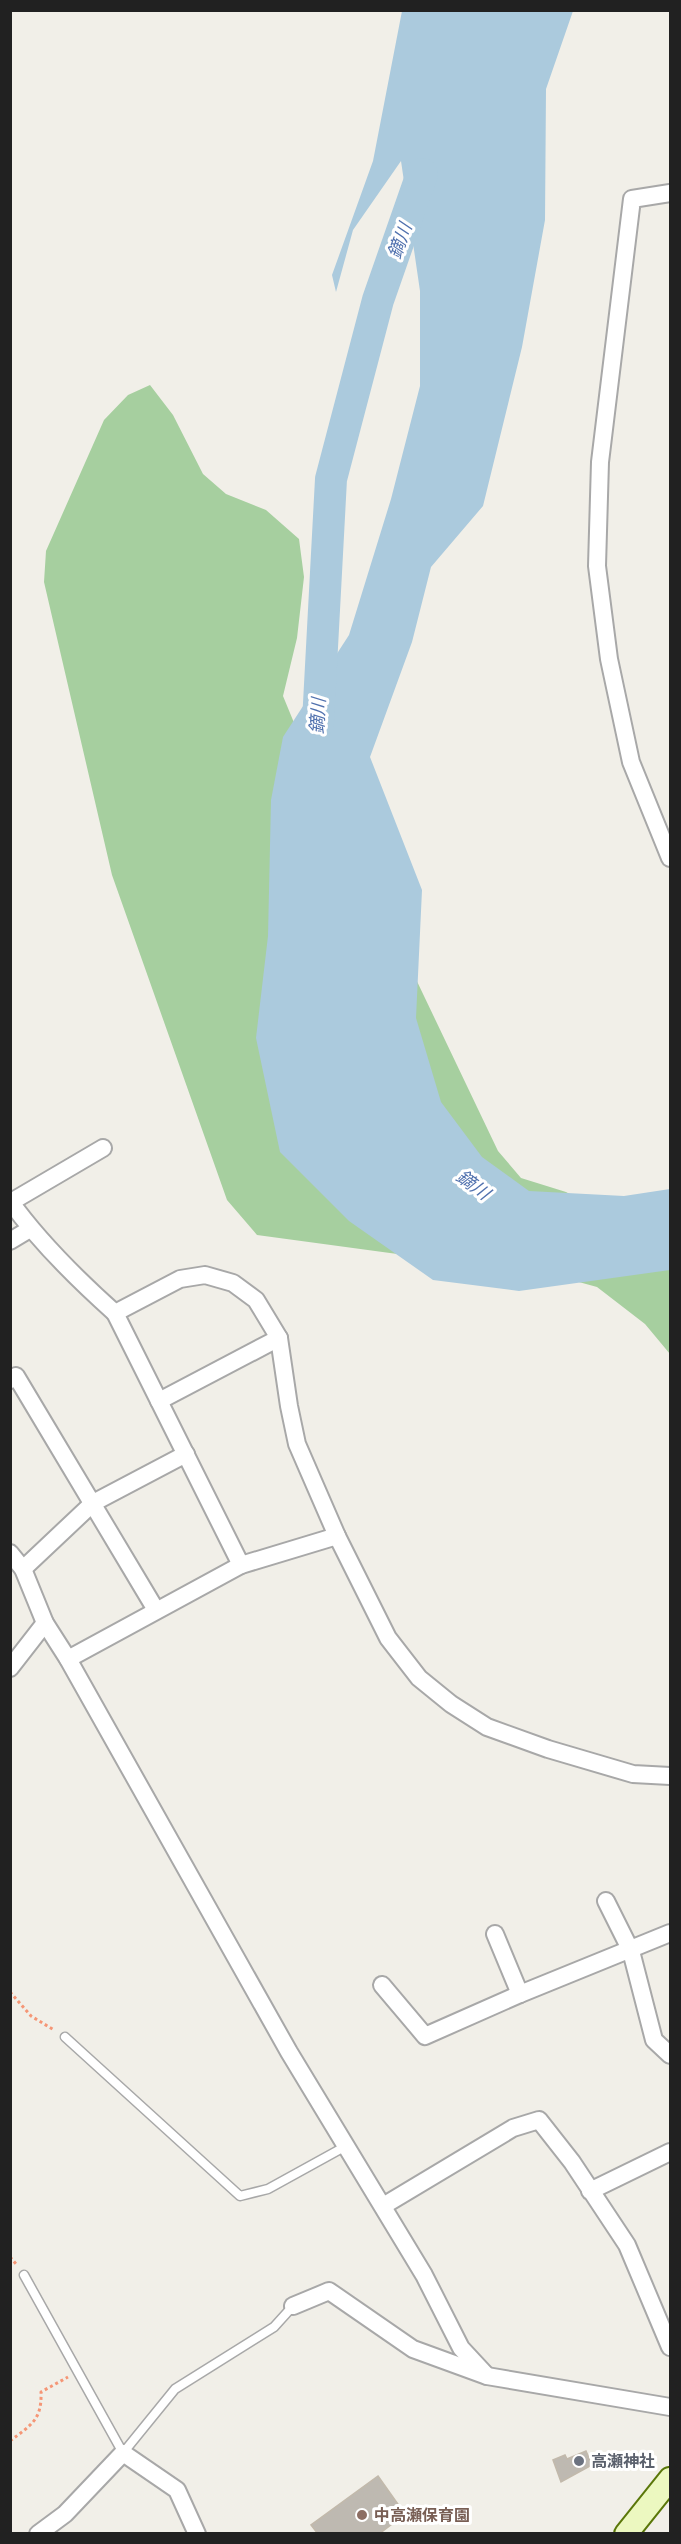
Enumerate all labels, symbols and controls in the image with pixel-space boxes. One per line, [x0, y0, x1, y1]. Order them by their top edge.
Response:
water label: 鏑川 [382, 218, 417, 262]
water label: 鏑川 [304, 695, 330, 735]
water label: 鏑川 [452, 1164, 497, 1206]
place label: 高瀬神社 [591, 2450, 655, 2472]
marker: 高瀬神社 [572, 2454, 586, 2468]
place label: 中高瀬保育園 [374, 2504, 470, 2526]
marker: 中高瀬保育園 [355, 2508, 369, 2522]

